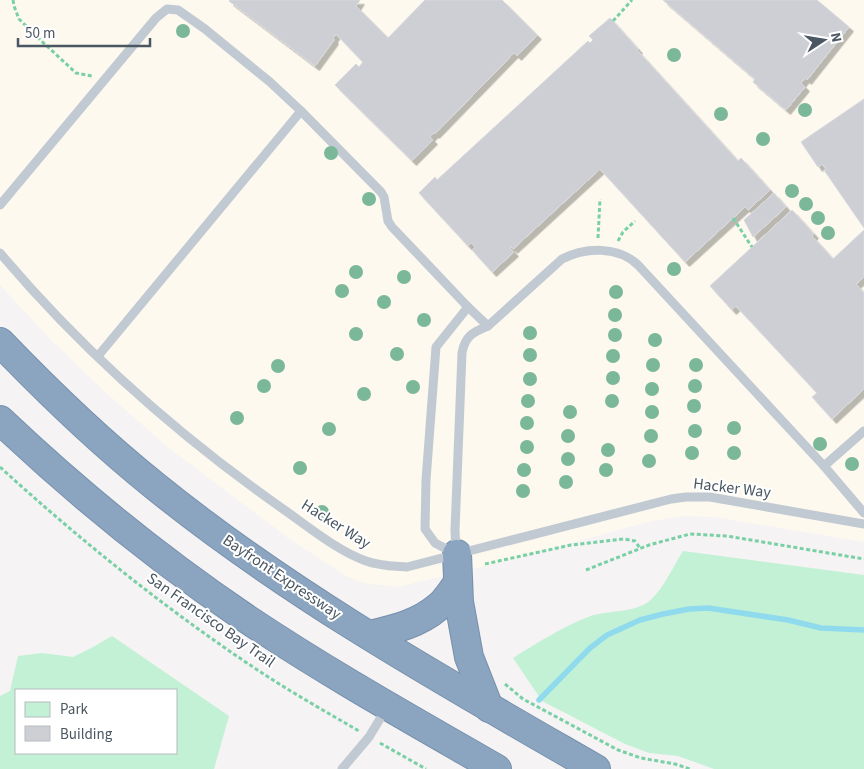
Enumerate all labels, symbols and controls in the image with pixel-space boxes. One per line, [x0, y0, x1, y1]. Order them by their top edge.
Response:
scale bar [18, 15, 150, 47]
north arrow [799, 15, 849, 65]
text: 50 m [25, 23, 55, 44]
text: N [825, 31, 846, 44]
street label: Hacker Way [692, 472, 773, 504]
street label: Hacker Way [297, 494, 375, 554]
street label: Bayfront Expressway [218, 529, 346, 625]
street label: San Francisco Bay Trail [142, 567, 280, 673]
legend [15, 689, 178, 754]
text: Park [60, 699, 89, 720]
text: Building [60, 724, 113, 745]

